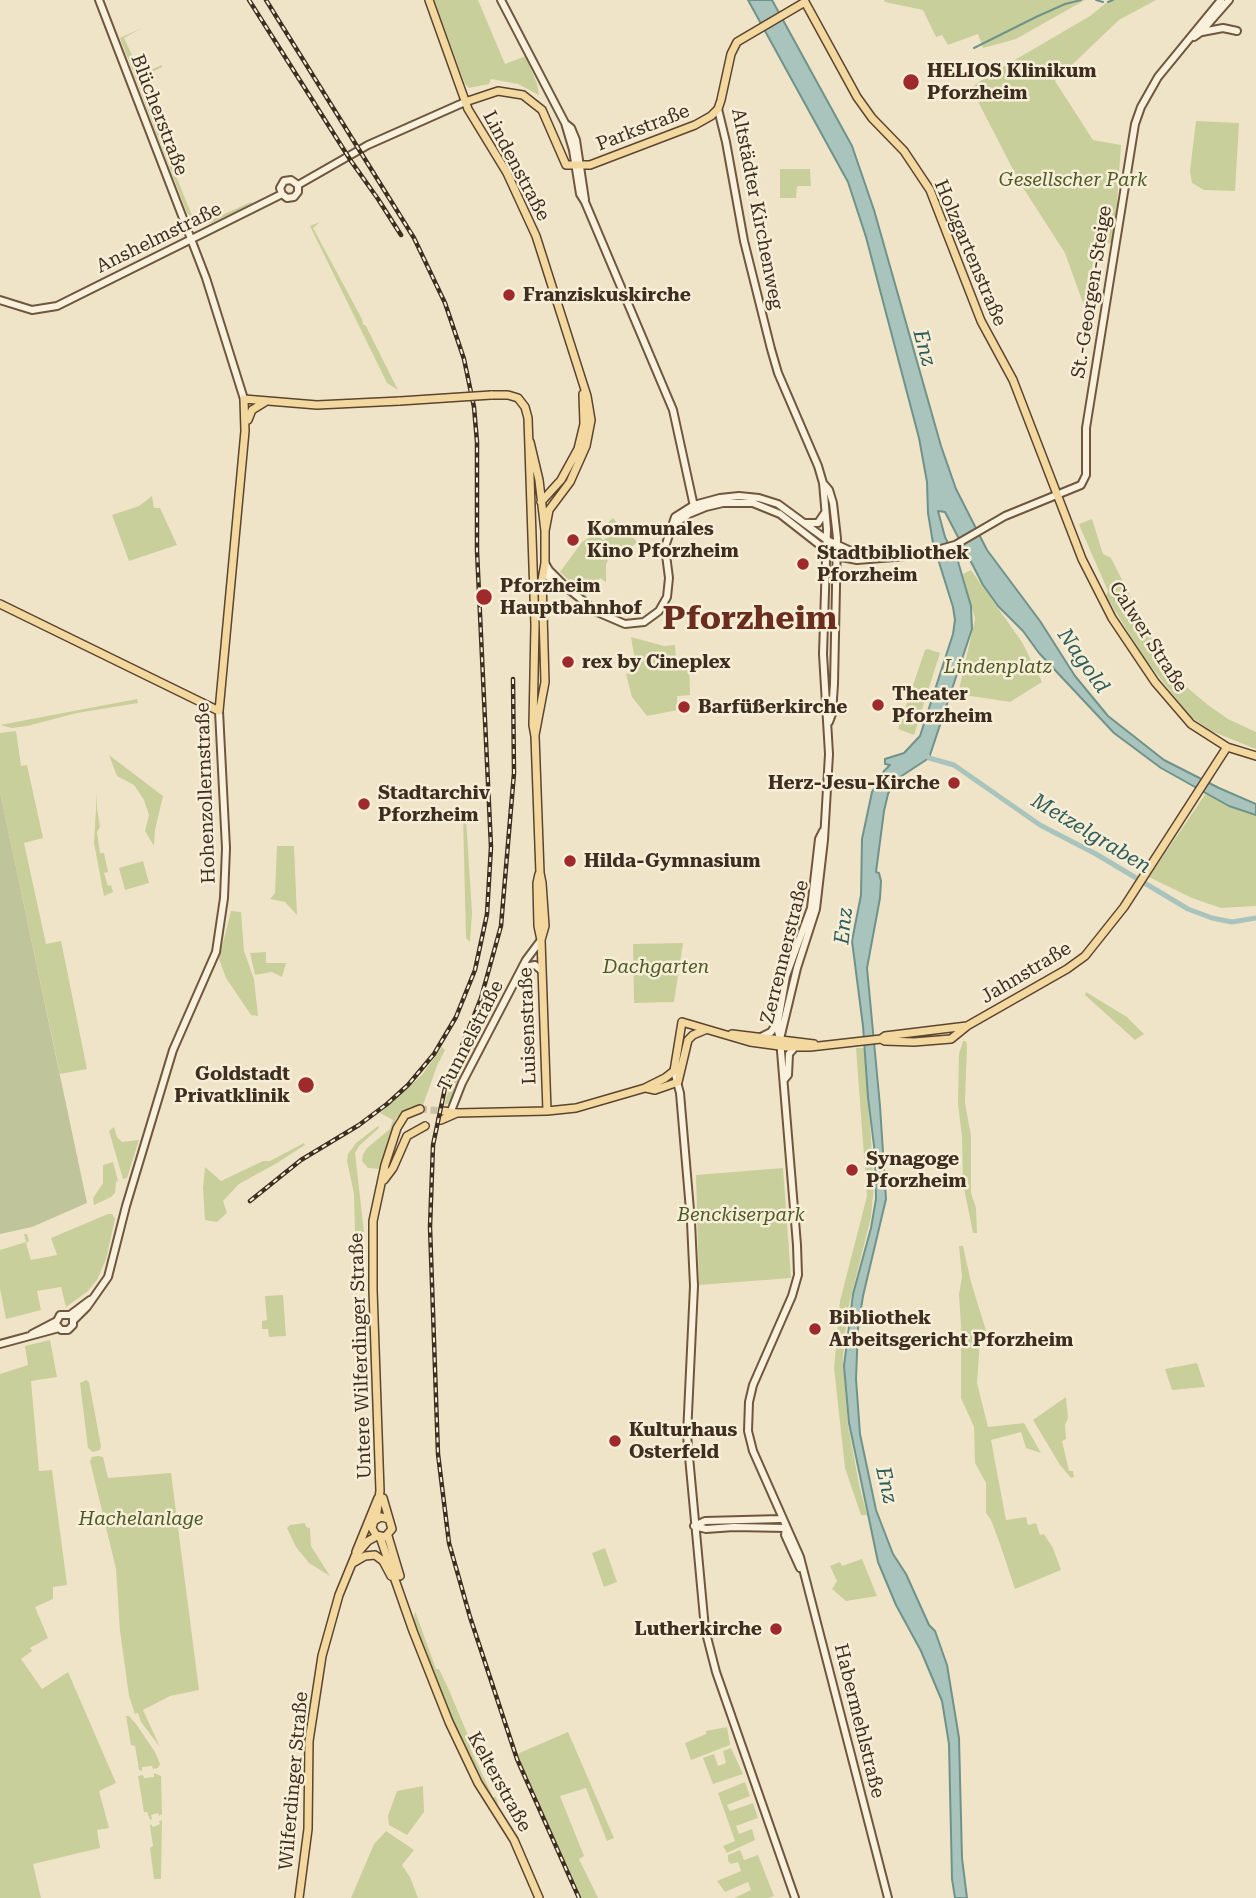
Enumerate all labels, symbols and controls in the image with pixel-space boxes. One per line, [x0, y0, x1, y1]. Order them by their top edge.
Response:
street label: Blücherstraße [125, 51, 193, 179]
place label: HELIOS Klinikum Pforzheim [927, 60, 1097, 104]
marker: HELIOS Klinikum Pforzheim [901, 72, 921, 92]
street label: Parkstraße [593, 100, 693, 156]
street label: Lindenstraße [477, 107, 555, 225]
street label: Altstädter Kirchenweg [726, 107, 788, 311]
park label: Gesellscher Park [999, 169, 1147, 191]
street label: Holzgartenstraße [929, 176, 1011, 330]
street label: Anshelmstraße [93, 198, 225, 278]
street label: St.-Georgen-Steige [1067, 204, 1117, 380]
place label: Franziskuskirche [523, 284, 691, 306]
marker: Franziskuskirche [501, 287, 517, 303]
water label: Enz [907, 327, 941, 369]
place label: Kommunales Kino Pforzheim [587, 518, 739, 562]
marker: Kommunales Kino Pforzheim [565, 532, 581, 548]
place label: Stadtbibliothek Pforzheim [817, 542, 969, 586]
marker: Stadtbibliothek Pforzheim [795, 556, 811, 572]
place label: Pforzheim Hauptbahnhof [500, 575, 642, 619]
street label: Calwer Straße [1104, 577, 1192, 697]
marker: Pforzheim Hauptbahnhof [474, 587, 494, 607]
district label: Pforzheim [663, 599, 837, 639]
water label: Nagold [1052, 624, 1114, 698]
place label: rex by Cineplex [582, 651, 731, 673]
marker: rex by Cineplex [560, 654, 576, 670]
park label: Lindenplatz [944, 656, 1052, 678]
place label: Theater Pforzheim [892, 683, 993, 727]
place label: Barfüßerkirche [698, 696, 847, 718]
marker: Theater Pforzheim [870, 697, 886, 713]
marker: Barfüßerkirche [676, 699, 692, 715]
street label: Hohenzollernstraße [191, 702, 221, 884]
place label: Herz-Jesu-Kirche [768, 772, 940, 794]
marker: Herz-Jesu-Kirche [946, 775, 962, 791]
place label: Stadtarchiv Pforzheim [378, 782, 490, 826]
water label: Metzelgraben [1027, 789, 1155, 879]
marker: Stadtarchiv Pforzheim [356, 796, 372, 812]
place label: Hilda-Gymnasium [584, 850, 761, 872]
marker: Hilda-Gymnasium [562, 853, 578, 869]
street label: Zerrennerstraße [756, 878, 814, 1026]
water label: Enz [830, 906, 858, 946]
street label: Jahnstraße [977, 937, 1075, 1009]
park label: Dachgarten [603, 956, 709, 978]
street label: Luisenstraße [515, 967, 541, 1085]
street label: Tunnelstraße [433, 977, 509, 1095]
place label: Goldstadt Privatklinik [174, 1063, 290, 1107]
marker: Goldstadt Privatklinik [296, 1075, 316, 1095]
place label: Synagoge Pforzheim [866, 1148, 967, 1192]
marker: Synagoge Pforzheim [844, 1162, 860, 1178]
park label: Benckiserpark [677, 1204, 805, 1226]
street label: Untere Wilferdinger Straße [345, 1232, 377, 1480]
place label: Bibliothek Arbeitsgericht Pforzheim [829, 1307, 1073, 1351]
marker: Bibliothek Arbeitsgericht Pforzheim [807, 1321, 823, 1337]
place label: Kulturhaus Osterfeld [629, 1419, 737, 1463]
marker: Kulturhaus Osterfeld [607, 1433, 623, 1449]
water label: Enz [870, 1464, 902, 1506]
park label: Hachelanlage [79, 1508, 203, 1530]
place label: Lutherkirche [635, 1618, 762, 1640]
marker: Lutherkirche [768, 1621, 784, 1637]
street label: Habermehlstraße [829, 1642, 889, 1800]
street label: Wilferdinger Straße [275, 1691, 313, 1871]
street label: Kelterstraße [462, 1728, 536, 1836]

